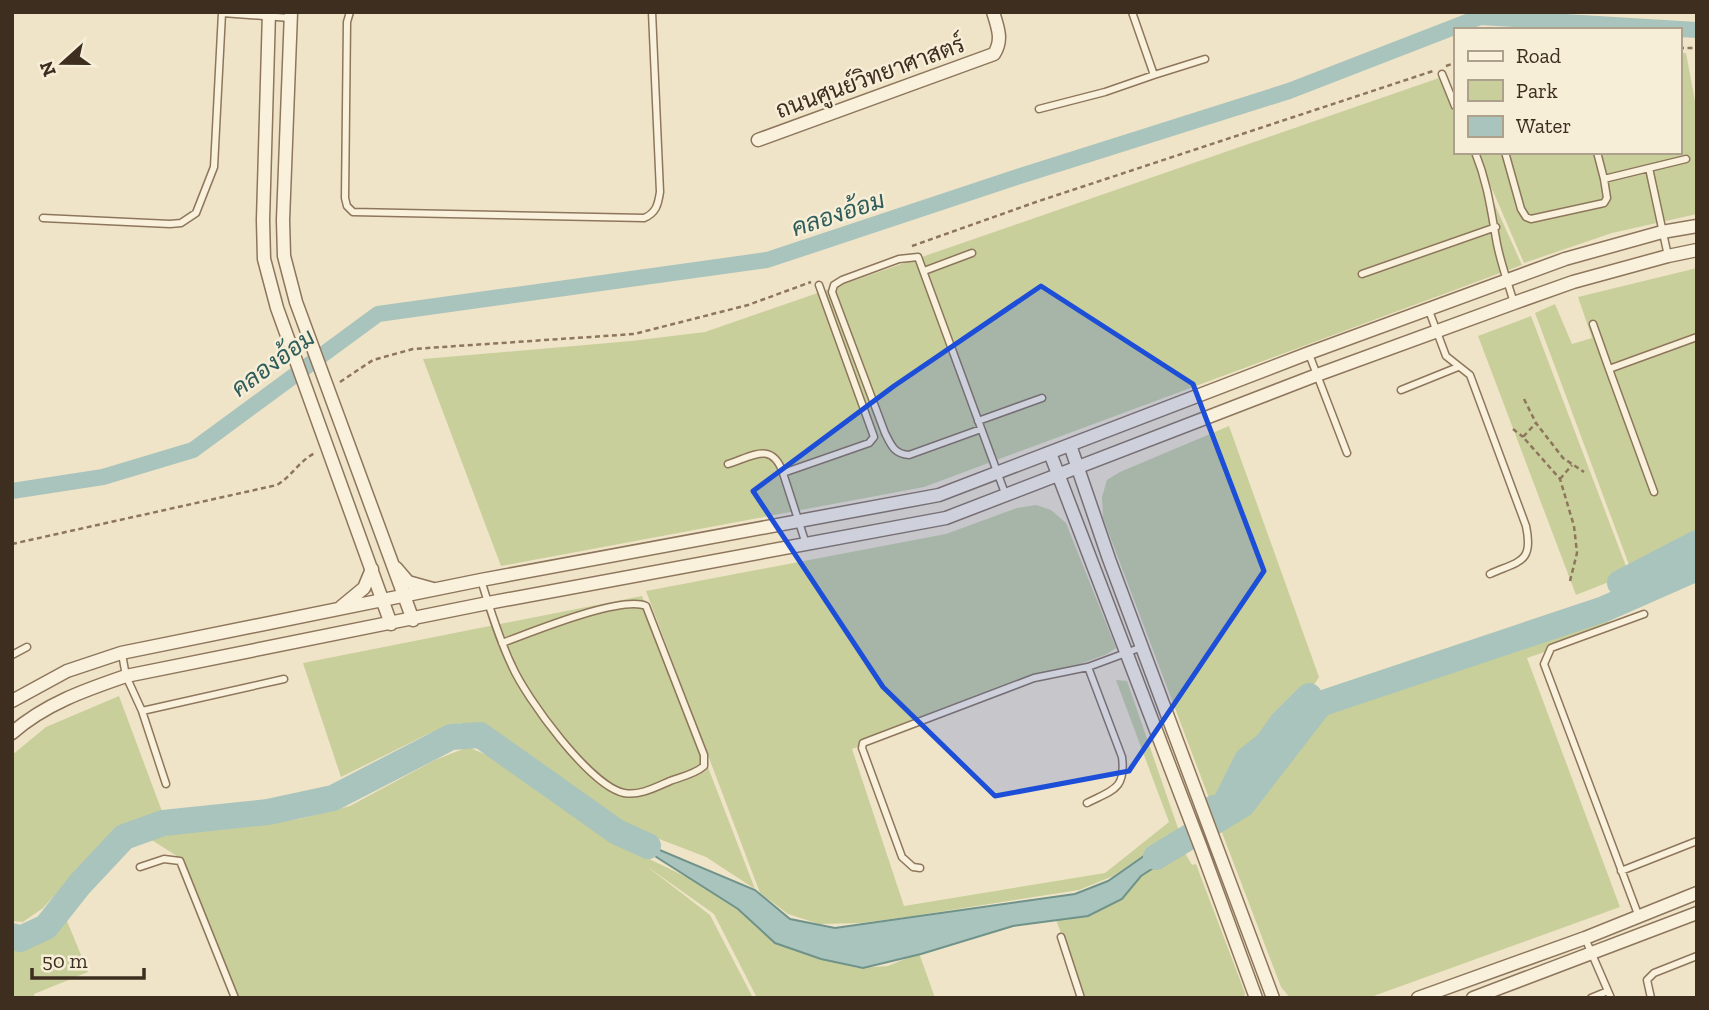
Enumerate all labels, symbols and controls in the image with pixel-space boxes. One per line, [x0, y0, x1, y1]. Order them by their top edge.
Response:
north arrow [28, 28, 98, 98]
street label: ถนนศูนย์วิทยาศาสตร์ [771, 28, 969, 127]
legend [1454, 28, 1681, 154]
text: Road [1516, 43, 1562, 68]
text: N [34, 58, 61, 80]
text: Park [1516, 78, 1558, 103]
text: Water [1516, 113, 1571, 138]
water label: คลองอ้อม [788, 185, 888, 242]
water label: คลองอ้อม [225, 322, 320, 403]
scale bar [32, 936, 144, 980]
text: 50 m [42, 948, 88, 973]

